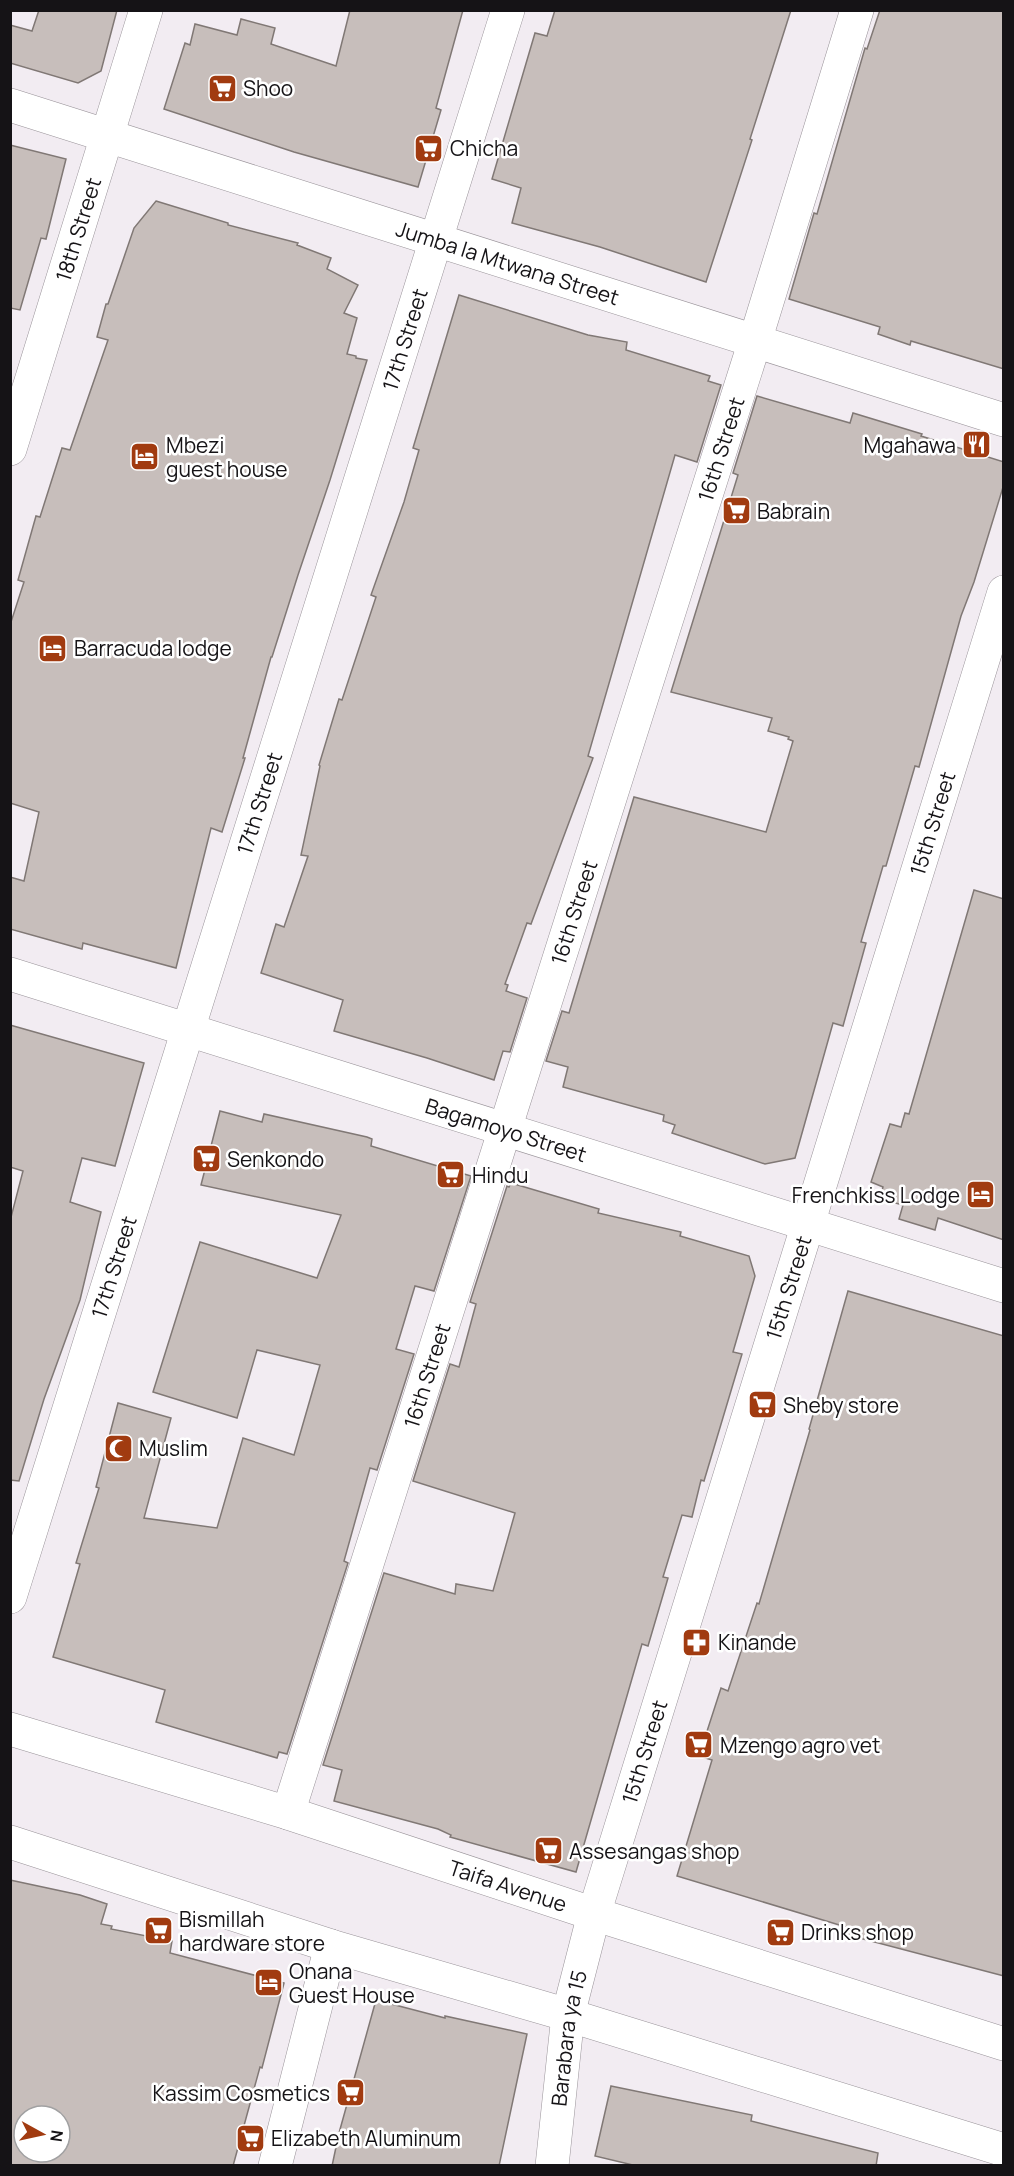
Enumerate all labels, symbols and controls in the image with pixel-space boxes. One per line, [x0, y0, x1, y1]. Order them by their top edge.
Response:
supermarket icon: Shoo [206, 72, 238, 104]
place label: Shoo [243, 74, 293, 102]
supermarket icon: Chicha [413, 132, 445, 164]
place label: Chicha [450, 134, 518, 162]
street label: 18th Street [49, 174, 107, 285]
street label: Jumba la Mtwana Street [393, 214, 623, 311]
street label: 17th Street [375, 285, 434, 394]
street label: 16th Street [691, 393, 750, 505]
restaurant icon: Mgahawa [961, 429, 993, 461]
place label: Mbezi guest house [166, 431, 288, 483]
place label: Mgahawa [863, 431, 956, 459]
hotel icon: Mbezi guest house [129, 441, 161, 473]
supermarket icon: Babrain [720, 495, 752, 527]
place label: Babrain [757, 497, 830, 525]
hotel icon: Barracuda lodge [37, 632, 69, 664]
place label: Barracuda lodge [74, 634, 232, 662]
street label: 17th Street [230, 749, 288, 858]
street label: 15th Street [903, 768, 961, 879]
street label: 16th Street [544, 857, 603, 968]
street label: Bagamoyo Street [422, 1091, 590, 1168]
supermarket icon: Senkondo [190, 1143, 222, 1175]
place label: Senkondo [227, 1145, 324, 1173]
supermarket icon: Hindu [435, 1159, 467, 1191]
place label: Hindu [472, 1161, 529, 1189]
hotel icon: Frenchkiss Lodge [965, 1179, 997, 1211]
place label: Frenchkiss Lodge [792, 1181, 960, 1209]
street label: 17th Street [84, 1212, 143, 1321]
street label: 15th Street [759, 1232, 818, 1343]
street label: 16th Street [397, 1320, 456, 1431]
supermarket icon: Sheby store [746, 1389, 778, 1421]
place label: Sheby store [783, 1391, 899, 1419]
mosque icon: Muslim [102, 1432, 134, 1464]
place label: Muslim [139, 1434, 208, 1462]
pharmacy icon: Kinande [681, 1626, 713, 1658]
place label: Kinande [718, 1628, 797, 1656]
street label: 15th Street [615, 1696, 674, 1807]
supermarket icon: Mzengo agro vet [683, 1729, 715, 1761]
place label: Mzengo agro vet [720, 1731, 880, 1759]
supermarket icon: Assesangas shop [532, 1835, 564, 1867]
place label: Assesangas shop [569, 1837, 739, 1865]
street label: Taifa Avenue [445, 1853, 571, 1918]
place label: Bismillah hardware store [179, 1905, 325, 1957]
supermarket icon: Bismillah hardware store [142, 1915, 174, 1947]
supermarket icon: Drinks shop [764, 1916, 796, 1948]
place label: Drinks shop [801, 1918, 914, 1946]
place label: Onana Guest House [289, 1957, 415, 2009]
hotel icon: Onana Guest House [252, 1967, 284, 1999]
street label: Barabara ya 15 [544, 1967, 593, 2108]
supermarket icon: Kassim Cosmetics [335, 2077, 367, 2109]
place label: Kassim Cosmetics [153, 2079, 330, 2107]
north arrow [12, 2104, 72, 2164]
supermarket icon: Elizabeth Aluminum [234, 2122, 266, 2154]
place label: Elizabeth Aluminum [271, 2124, 461, 2152]
text: N [45, 2129, 69, 2143]

